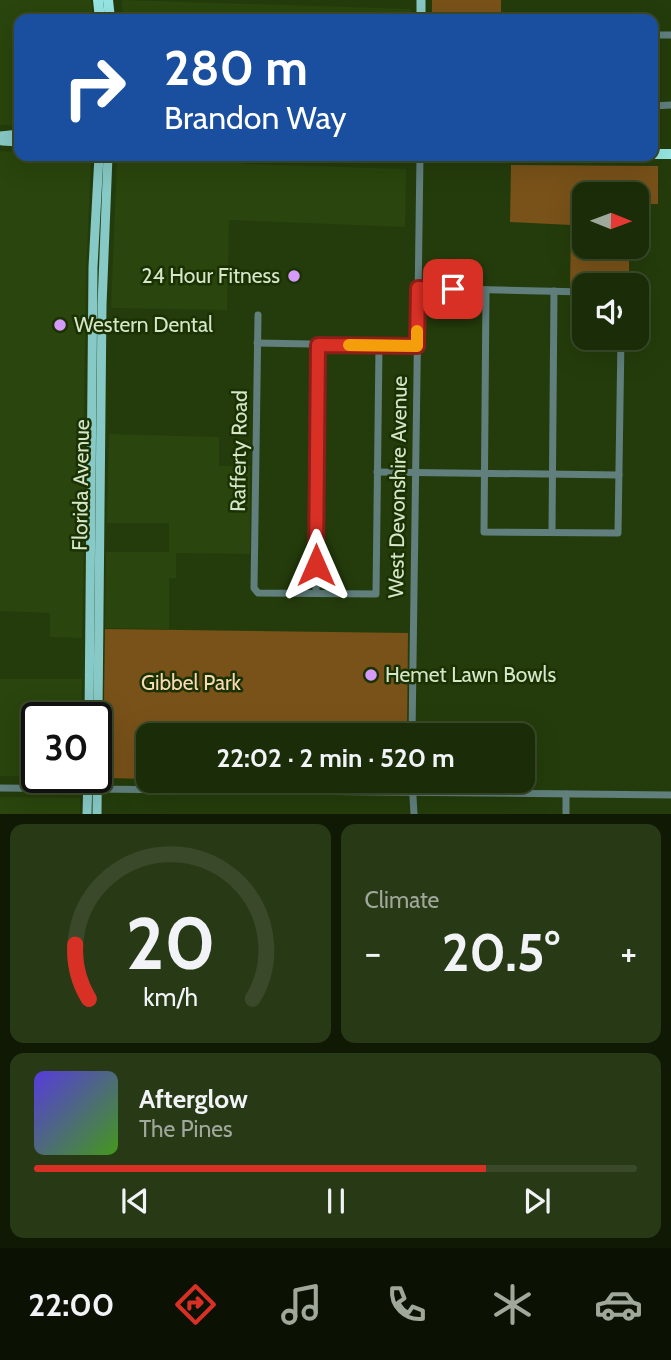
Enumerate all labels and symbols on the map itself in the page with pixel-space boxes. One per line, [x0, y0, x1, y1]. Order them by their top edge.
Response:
north arrow [572, 182, 649, 259]
pin [423, 259, 483, 319]
place label: 24 Hour Fitness [141, 263, 280, 288]
marker: 24 Hour Fitness [286, 268, 302, 284]
place label: Western Dental [74, 312, 213, 337]
marker: Western Dental [52, 317, 68, 333]
street label: West Devonshire Avenue [383, 375, 412, 598]
street label: Rafferty Road [225, 390, 252, 512]
street label: Florida Avenue [67, 419, 94, 551]
position arrow [279, 528, 353, 602]
place label: Hemet Lawn Bowls [385, 662, 556, 687]
marker: Hemet Lawn Bowls [363, 667, 379, 683]
park label: Gibbel Park [141, 670, 242, 695]
speed limit sign: 30 [21, 702, 112, 793]

